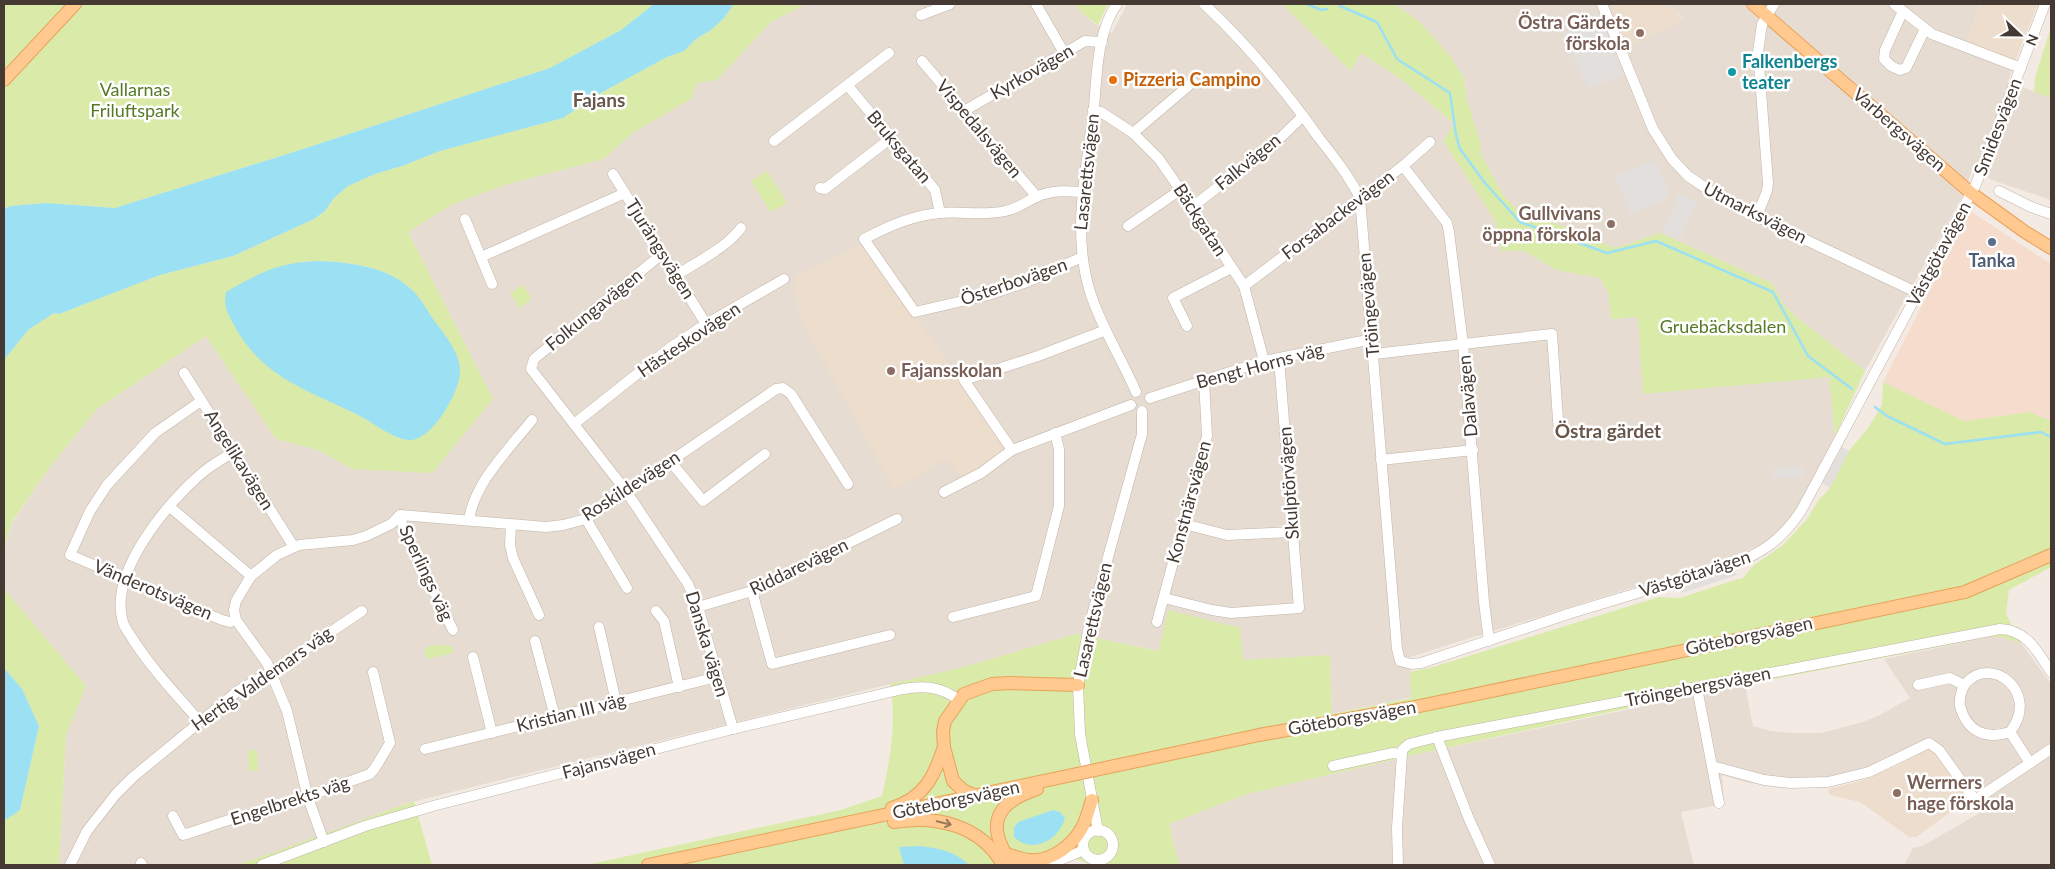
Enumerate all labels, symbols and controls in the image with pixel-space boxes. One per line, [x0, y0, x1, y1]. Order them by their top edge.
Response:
north arrow [1995, 10, 2045, 60]
place label: Östra Gärdets förskola [1518, 11, 1630, 54]
marker: Östra Gärdets förskola [1634, 27, 1646, 39]
text: N [2023, 32, 2042, 48]
street label: Kyrkovägen [986, 39, 1077, 104]
place label: Falkenbergs teater [1742, 50, 1837, 93]
marker: Falkenbergs teater [1726, 66, 1738, 78]
place label: Pizzeria Campino [1123, 68, 1261, 90]
marker: Pizzeria Campino [1107, 74, 1119, 86]
street label: Vispedalsvägen [932, 75, 1027, 182]
street label: Smidesvägen [1968, 75, 2026, 179]
park label: Vallarnas Friluftspark [90, 78, 181, 121]
street label: Varbergsvägen [1849, 83, 1951, 176]
district label: Fajans [573, 88, 625, 111]
street label: Bruksgatan [863, 105, 937, 187]
street label: Lasarettsvägen [1069, 112, 1103, 231]
street label: Falkvägen [1210, 128, 1285, 194]
street label: Forsabackevägen [1277, 165, 1398, 264]
street label: Utmarksvägen [1700, 177, 1811, 248]
street label: Bäckgatan [1169, 179, 1232, 260]
street label: Tjurängsvägen [621, 194, 700, 303]
street label: Västgötavägen [1901, 197, 1975, 310]
place label: Gullvivans öppna förskola [1482, 202, 1601, 245]
marker: Gullvivans öppna förskola [1605, 218, 1617, 230]
marker: Tanka [1986, 236, 1998, 248]
place label: Tanka [1969, 249, 2015, 271]
street label: Tröingevägen [1352, 252, 1384, 358]
street label: Österbovägen [957, 253, 1070, 310]
street label: Folkungavägen [541, 264, 646, 355]
street label: Hästeskovägen [633, 297, 744, 382]
park label: Gruebäcksdalen [1660, 315, 1786, 337]
street label: Bengt Horns väg [1194, 337, 1326, 393]
street label: Dalavägen [1452, 354, 1482, 438]
place label: Fajansskolan [901, 359, 1002, 381]
marker: Fajansskolan [885, 365, 897, 377]
street label: Angelikavägen [200, 405, 279, 514]
district label: Östra gärdet [1555, 419, 1661, 442]
street label: Skulptörvägen [1273, 426, 1303, 540]
street label: Konstnärsvägen [1161, 438, 1215, 565]
street label: Roskildevägen [577, 445, 684, 525]
street label: Sperlings väg [395, 521, 459, 624]
street label: Riddarevägen [746, 533, 851, 599]
street label: Västgötavägen [1636, 545, 1753, 601]
street label: Vänderotsvägen [91, 554, 216, 624]
street label: Lasarettsvägen [1068, 560, 1116, 679]
street label: Danska vägen [681, 588, 734, 699]
street label: Göteborgsvägen [1683, 611, 1814, 659]
street label: Hertig Valdemars väg [187, 621, 336, 735]
street label: Tröingebergsvägen [1623, 661, 1772, 711]
street label: Kristian III väg [514, 688, 628, 736]
street label: Göteborgsvägen [1286, 695, 1417, 739]
street label: Fajansvägen [560, 737, 658, 783]
street label: Engelbrekts väg [227, 770, 352, 830]
place label: Werrners hage förskola [1907, 771, 2014, 814]
street label: Göteborgsvägen [890, 775, 1021, 823]
marker: Werrners hage förskola [1891, 787, 1903, 799]
one-way arrow [936, 818, 952, 828]

